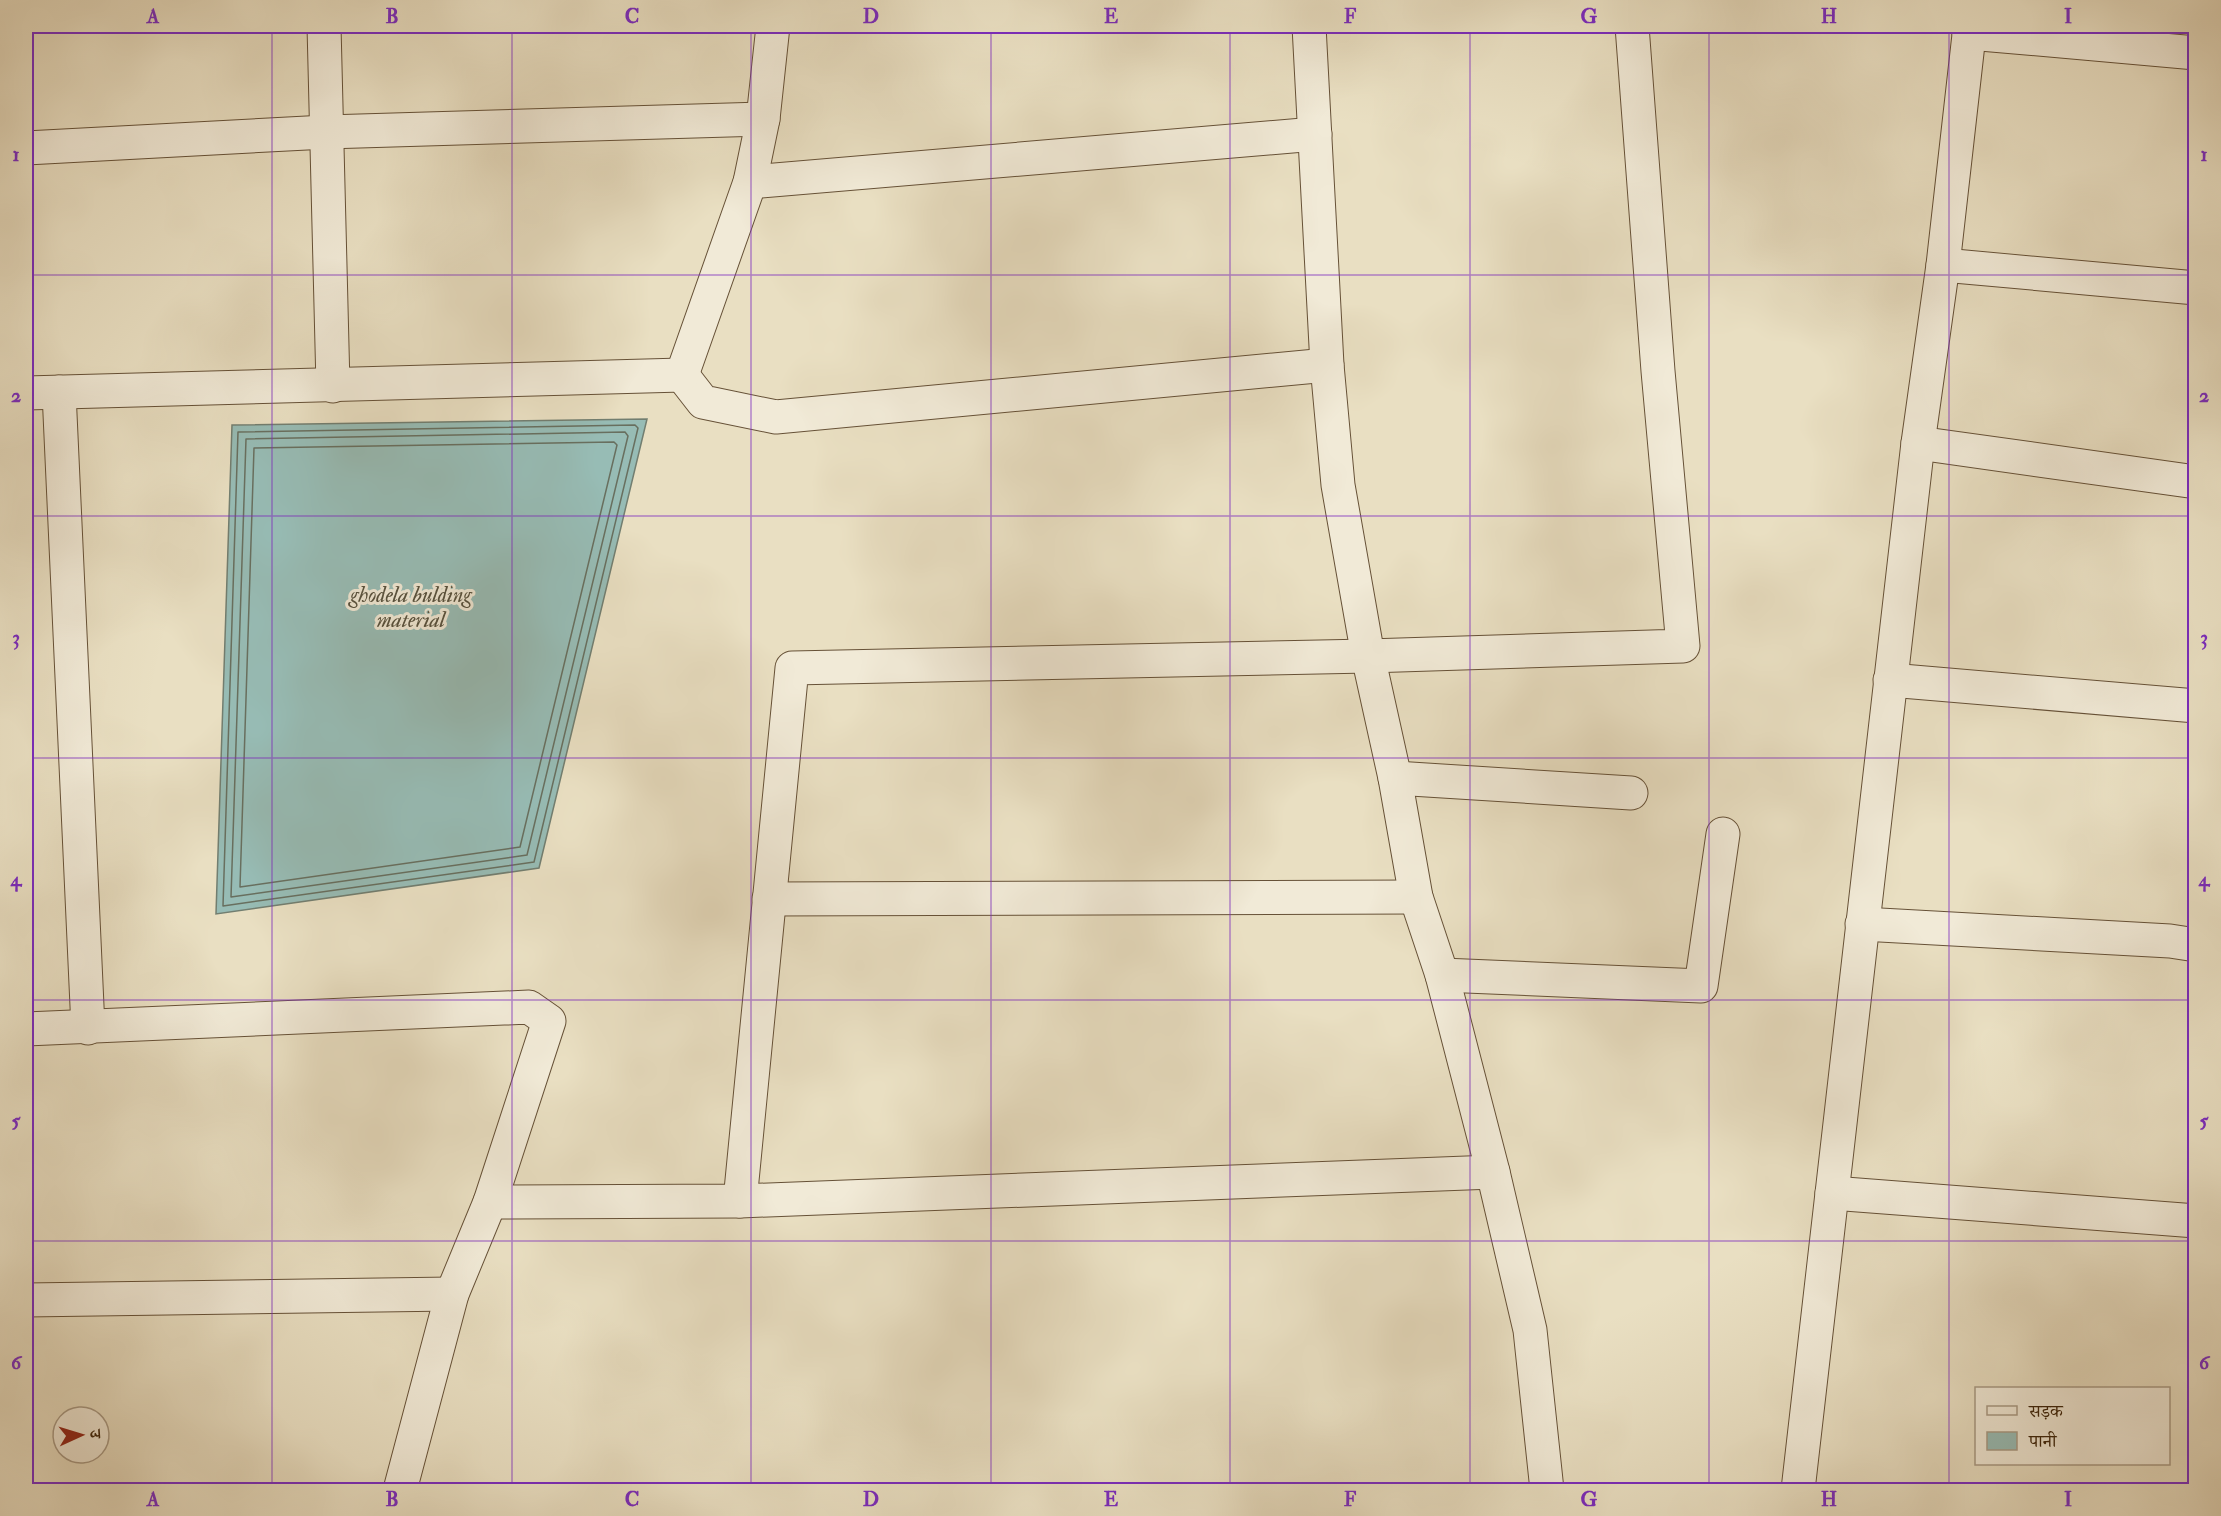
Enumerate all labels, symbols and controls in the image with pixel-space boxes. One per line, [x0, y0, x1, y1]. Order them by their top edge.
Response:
text: A [146, 4, 160, 29]
text: B [385, 4, 399, 29]
text: C [625, 4, 639, 29]
text: D [863, 4, 879, 29]
text: E [1104, 4, 1119, 29]
text: F [1344, 4, 1357, 29]
text: G [1581, 4, 1598, 29]
text: H [1821, 4, 1837, 29]
text: I [2064, 4, 2072, 29]
text: 1 [12, 142, 20, 167]
text: 1 [2200, 142, 2208, 167]
text: 2 [11, 383, 21, 408]
text: 2 [2199, 383, 2209, 408]
water label: ghodela bulding material [347, 581, 472, 634]
text: 3 [12, 625, 20, 650]
text: 3 [2200, 625, 2208, 650]
text: 4 [10, 867, 23, 892]
text: 4 [2198, 867, 2211, 892]
text: 5 [12, 1108, 22, 1133]
text: 5 [2200, 1108, 2210, 1133]
text: 6 [11, 1350, 23, 1375]
text: 6 [2199, 1350, 2211, 1375]
legend [1975, 1387, 2170, 1465]
text: सड़क [2028, 1400, 2064, 1423]
north arrow [51, 1405, 111, 1465]
text: उ [85, 1428, 105, 1441]
text: पानी [2028, 1430, 2058, 1453]
text: A [146, 1487, 160, 1512]
text: B [385, 1487, 399, 1512]
text: C [625, 1487, 639, 1512]
text: D [863, 1487, 879, 1512]
text: E [1104, 1487, 1119, 1512]
text: F [1344, 1487, 1357, 1512]
text: G [1581, 1487, 1598, 1512]
text: H [1821, 1487, 1837, 1512]
text: I [2064, 1487, 2072, 1512]

